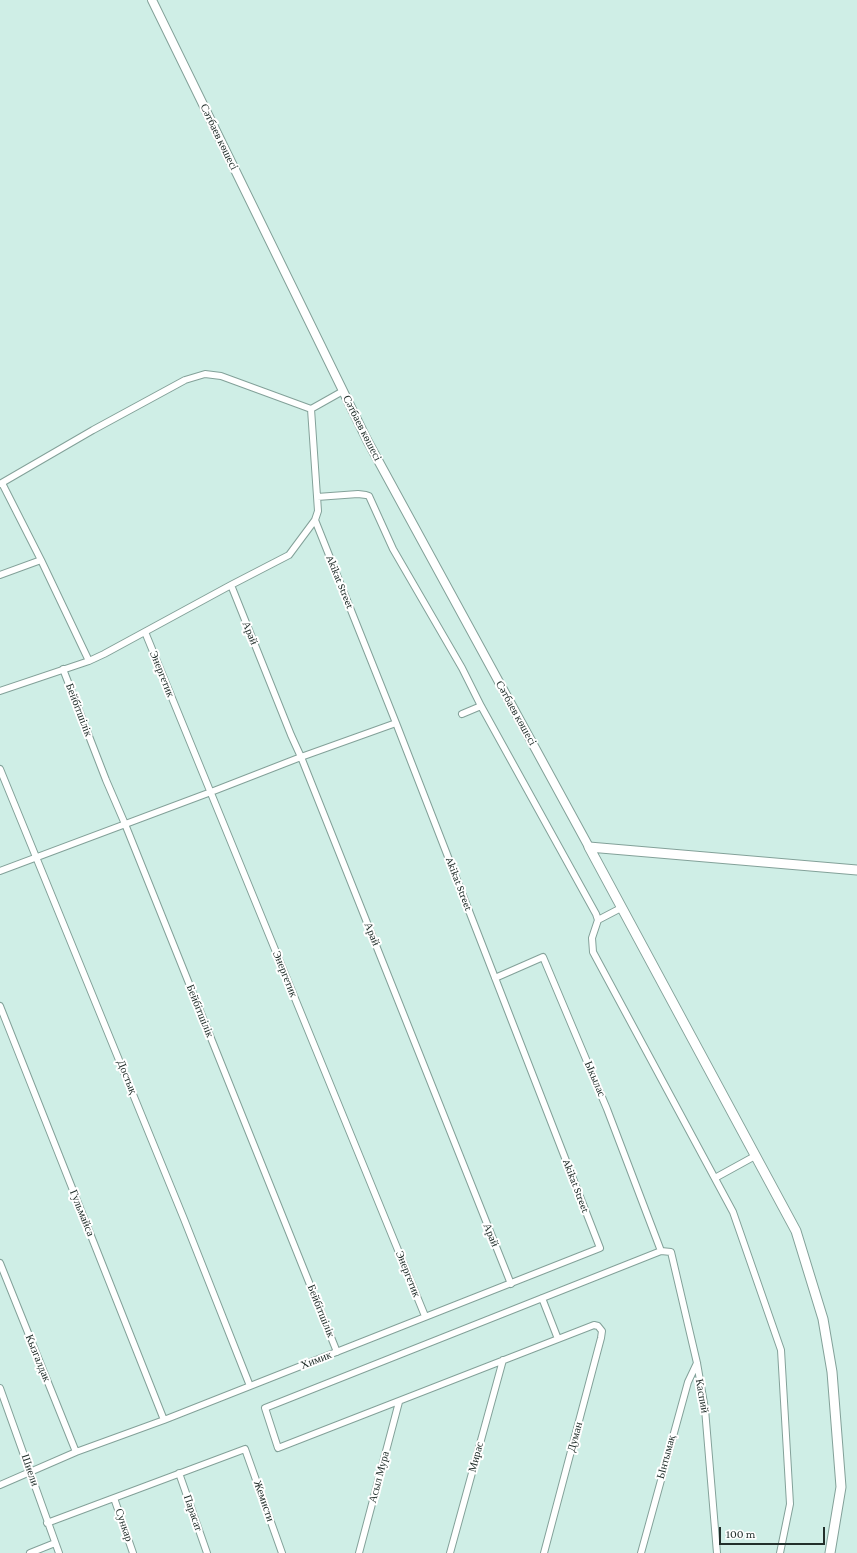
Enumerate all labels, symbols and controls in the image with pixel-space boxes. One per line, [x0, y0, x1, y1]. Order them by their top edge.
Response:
street label: Сәтбаев көшесі [197, 102, 241, 172]
street label: Сәтбаев көшесі [340, 393, 384, 463]
street label: Akikat Street [323, 553, 357, 611]
street label: Арай [239, 619, 261, 647]
street label: Энергетик [147, 649, 177, 699]
street label: Сәтбаев көшесі [493, 678, 539, 748]
street label: Бейбітшілік [63, 682, 95, 738]
street label: Akikat Street [443, 855, 475, 913]
street label: Арай [361, 920, 383, 948]
street label: Энергетик [270, 949, 300, 999]
street label: Бейбітшілік [183, 983, 217, 1039]
street label: Достық [114, 1058, 140, 1096]
street label: Ыкылас [582, 1059, 608, 1099]
street label: Akikat Street [560, 1157, 592, 1215]
street label: Гульмайса [67, 1188, 97, 1238]
street label: Арай [480, 1221, 502, 1249]
street label: Энергетик [393, 1249, 423, 1299]
street label: Бейбітшілік [304, 1283, 338, 1339]
street label: Кызгалдак [23, 1332, 53, 1384]
street label: Химик [299, 1348, 333, 1372]
street label: Каспий [692, 1378, 712, 1414]
street label: Думан [565, 1421, 585, 1453]
street label: Ынтымақ [654, 1434, 678, 1480]
street label: Мирас [466, 1440, 486, 1474]
street label: Асыл Мура [366, 1450, 392, 1504]
street label: Шиели [18, 1452, 42, 1488]
street label: Жемисти [251, 1479, 277, 1523]
street label: Парасат [181, 1493, 205, 1533]
street label: Сункар [112, 1507, 136, 1543]
scale bar [721, 1519, 827, 1545]
text: 100 m [726, 1527, 755, 1541]

